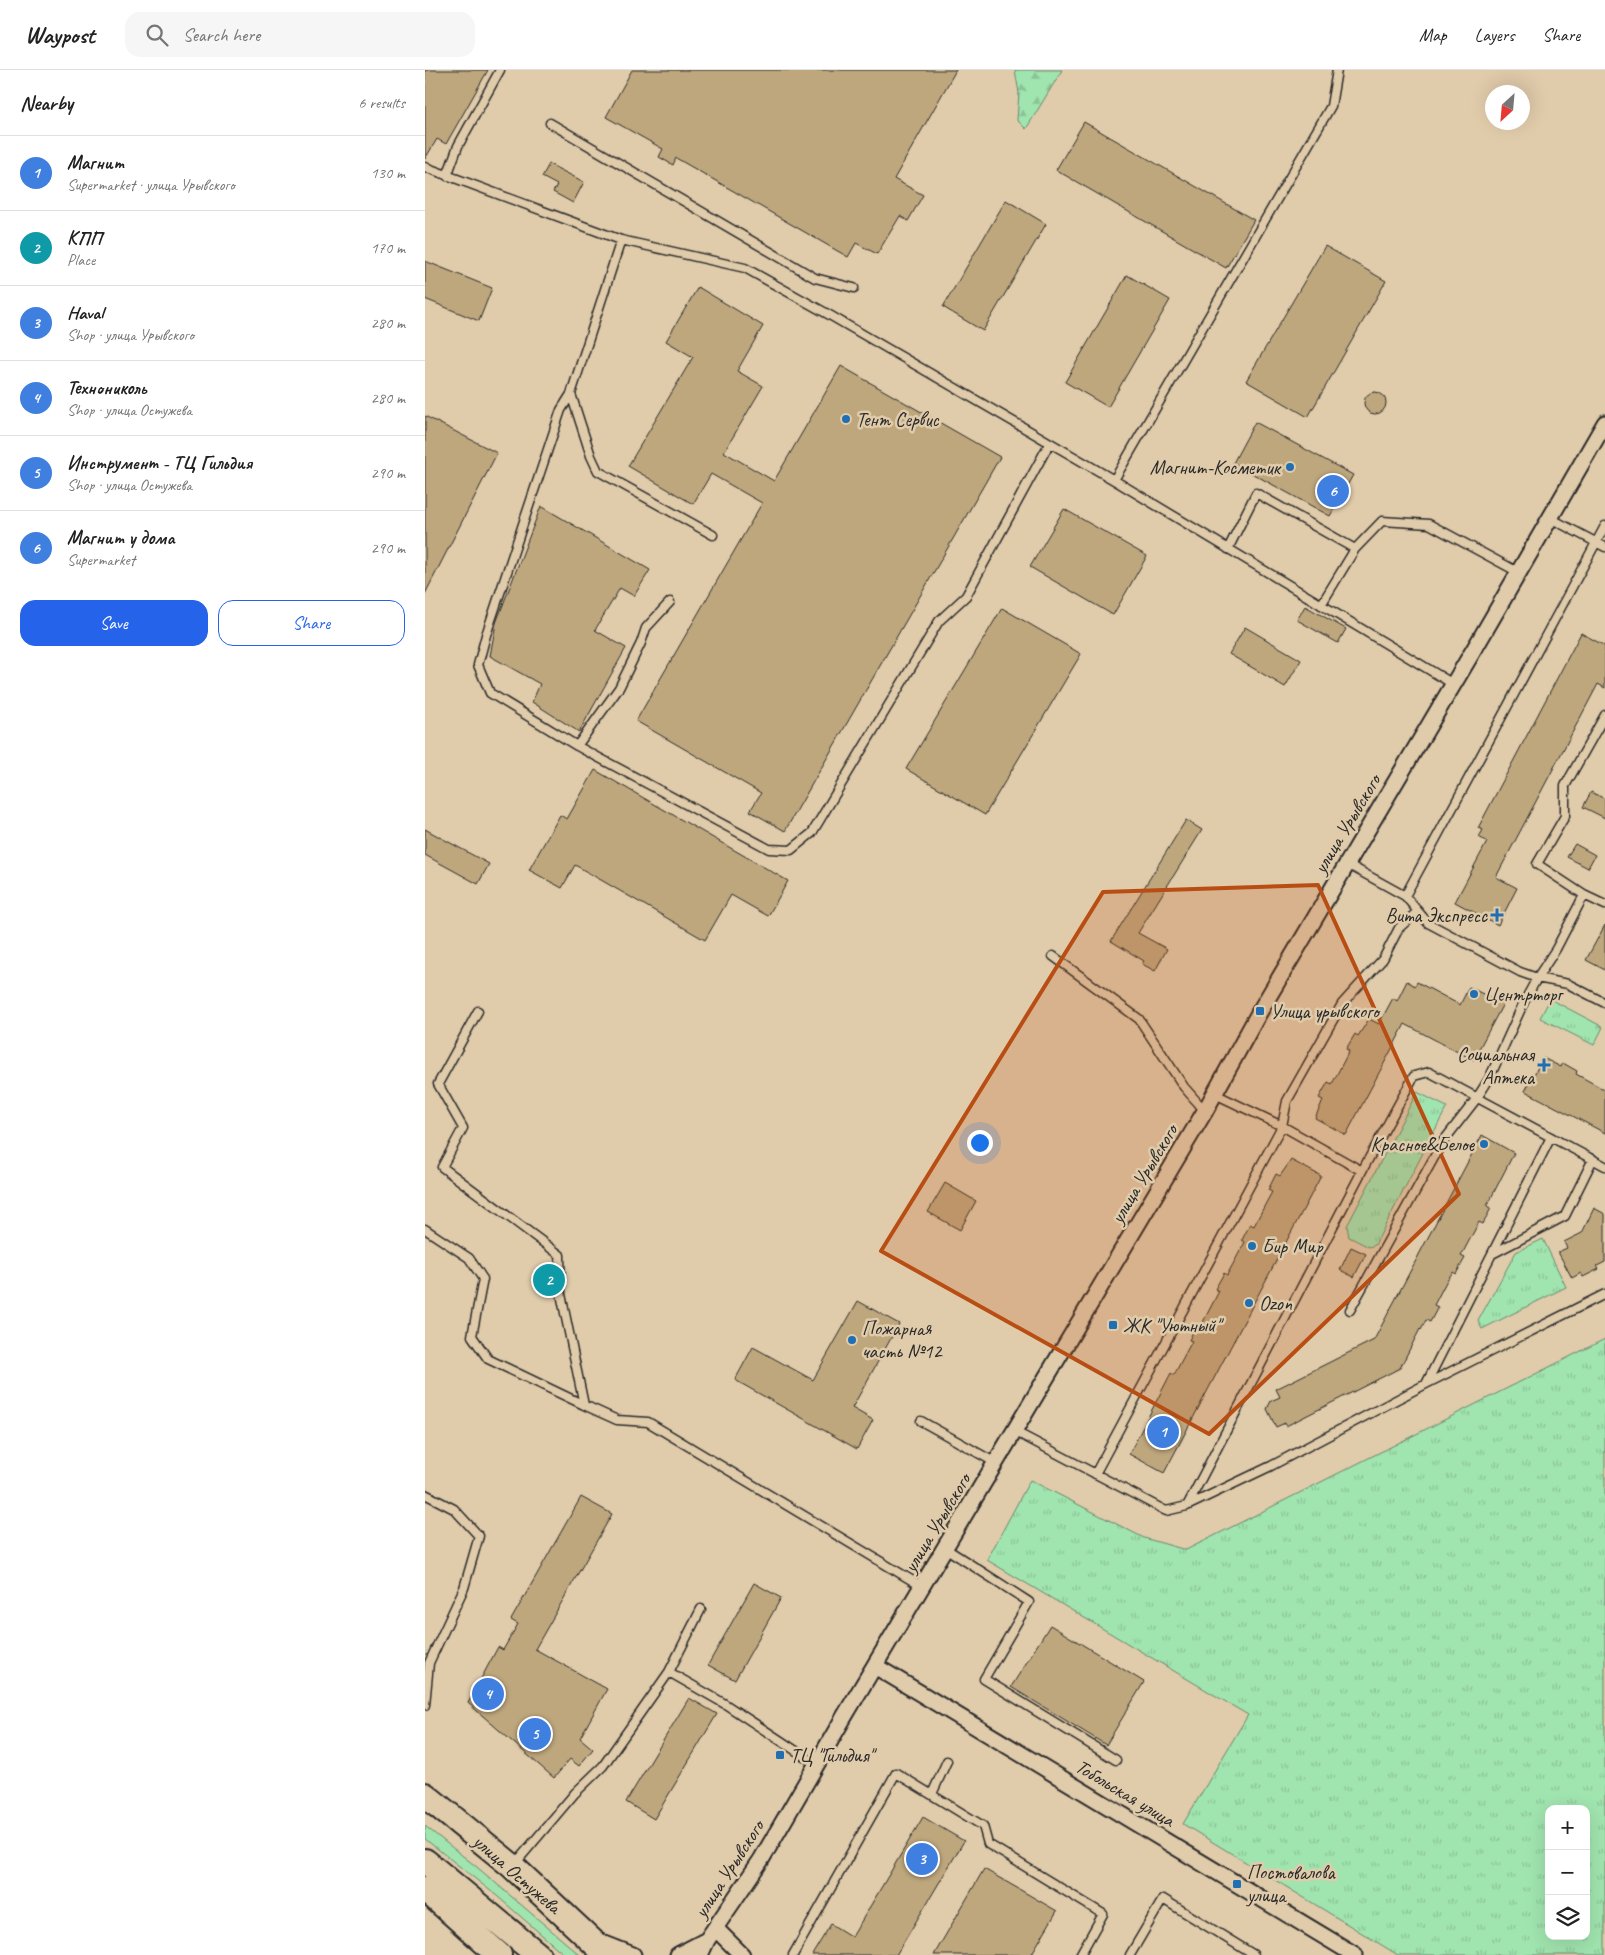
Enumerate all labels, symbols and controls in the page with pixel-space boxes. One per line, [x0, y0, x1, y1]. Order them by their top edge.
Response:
search box [125, 12, 475, 57]
text: Waypost [25, 20, 95, 50]
icon: search [143, 21, 171, 49]
text: Search here [183, 23, 260, 47]
text: Map [1419, 24, 1447, 46]
text: Layers [1475, 24, 1514, 46]
text: Share [1542, 24, 1580, 46]
north arrow [1485, 85, 1530, 130]
text: Nearby [20, 90, 73, 116]
text: 6 results [358, 93, 405, 113]
text: Магнит [67, 151, 124, 175]
text: 1 [32, 163, 40, 183]
text: 130 m [371, 163, 405, 183]
text: Supermarket · улица Урывского [67, 175, 235, 195]
text: КПП [67, 226, 102, 250]
text: 2 [32, 238, 40, 258]
text: 170 m [371, 238, 405, 258]
text: Place [67, 250, 95, 270]
text: Haval [67, 301, 103, 325]
text: 3 [32, 313, 40, 333]
text: 280 m [371, 313, 405, 333]
text: Shop · улица Урывского [67, 325, 194, 345]
text: Технониколь [67, 376, 147, 400]
text: 4 [32, 388, 40, 408]
text: 280 m [371, 388, 405, 408]
text: Shop · улица Остужева [67, 400, 192, 420]
place label: Тент Сервис [856, 407, 940, 432]
marker: Тент Сервис [840, 413, 852, 425]
text: Инструмент - ТЦ Гильдия [67, 451, 252, 475]
place label: Магнит-Косметик [1150, 455, 1282, 480]
marker: Магнит-Косметик [1284, 461, 1296, 473]
text: 5 [33, 463, 39, 483]
text: 290 m [371, 463, 405, 483]
pin: 6 [1317, 472, 1349, 510]
text: Shop · улица Остужева [67, 475, 192, 495]
text: Магнит у дома [67, 526, 175, 550]
text: 6 [32, 538, 40, 558]
text: 290 m [371, 538, 405, 558]
text: Supermarket [67, 550, 135, 570]
button: Save [20, 600, 208, 646]
button: Share [218, 600, 405, 646]
street label: улица Урывского [1307, 768, 1387, 879]
place label: Вита Экспресс [1385, 903, 1488, 928]
marker: Вита Экспресс [1491, 909, 1503, 921]
place label: Центрторг [1484, 982, 1564, 1007]
marker: Центрторг [1468, 988, 1480, 1000]
place label: Улица урывского [1270, 999, 1381, 1024]
marker: Улица урывского [1254, 1005, 1266, 1017]
place label: Социальная Аптека [1457, 1042, 1536, 1090]
marker: Социальная Аптека [1538, 1059, 1550, 1071]
street label: улица Урывского [1104, 1118, 1184, 1229]
your location [967, 1130, 993, 1156]
place label: Красное&Белое [1370, 1132, 1475, 1157]
marker: Красное&Белое [1478, 1138, 1490, 1150]
place label: Бир Мир [1262, 1234, 1324, 1259]
marker: Бир Мир [1246, 1240, 1258, 1252]
pin: 2 [533, 1261, 565, 1299]
place label: Ozon [1259, 1291, 1293, 1316]
marker: Ozon [1243, 1297, 1255, 1309]
place label: ЖК "Уютный" [1123, 1313, 1224, 1338]
place label: Пожарная часть №12 [862, 1316, 943, 1364]
marker: ЖК "Уютный" [1107, 1319, 1119, 1331]
marker: Пожарная часть №12 [846, 1334, 858, 1346]
pin: 1 [1147, 1413, 1179, 1451]
street label: улица Урывского [897, 1467, 977, 1578]
pin: 4 [472, 1675, 504, 1713]
pin: 5 [519, 1715, 551, 1753]
place label: ТЦ "Гильдия" [790, 1743, 878, 1768]
marker: ТЦ "Гильдия" [774, 1749, 786, 1761]
street label: Тобольская улица [1071, 1754, 1180, 1833]
map controls [1545, 1805, 1590, 1940]
button: + [1545, 1805, 1590, 1850]
street label: улица Урывского [688, 1814, 771, 1923]
street label: улица Остужева [467, 1828, 568, 1920]
pin: 3 [906, 1840, 938, 1878]
button: − [1545, 1850, 1590, 1895]
place label: Постовалова улица [1246, 1860, 1337, 1908]
marker: Постовалова улица [1231, 1878, 1243, 1890]
button: layers [1545, 1895, 1590, 1940]

